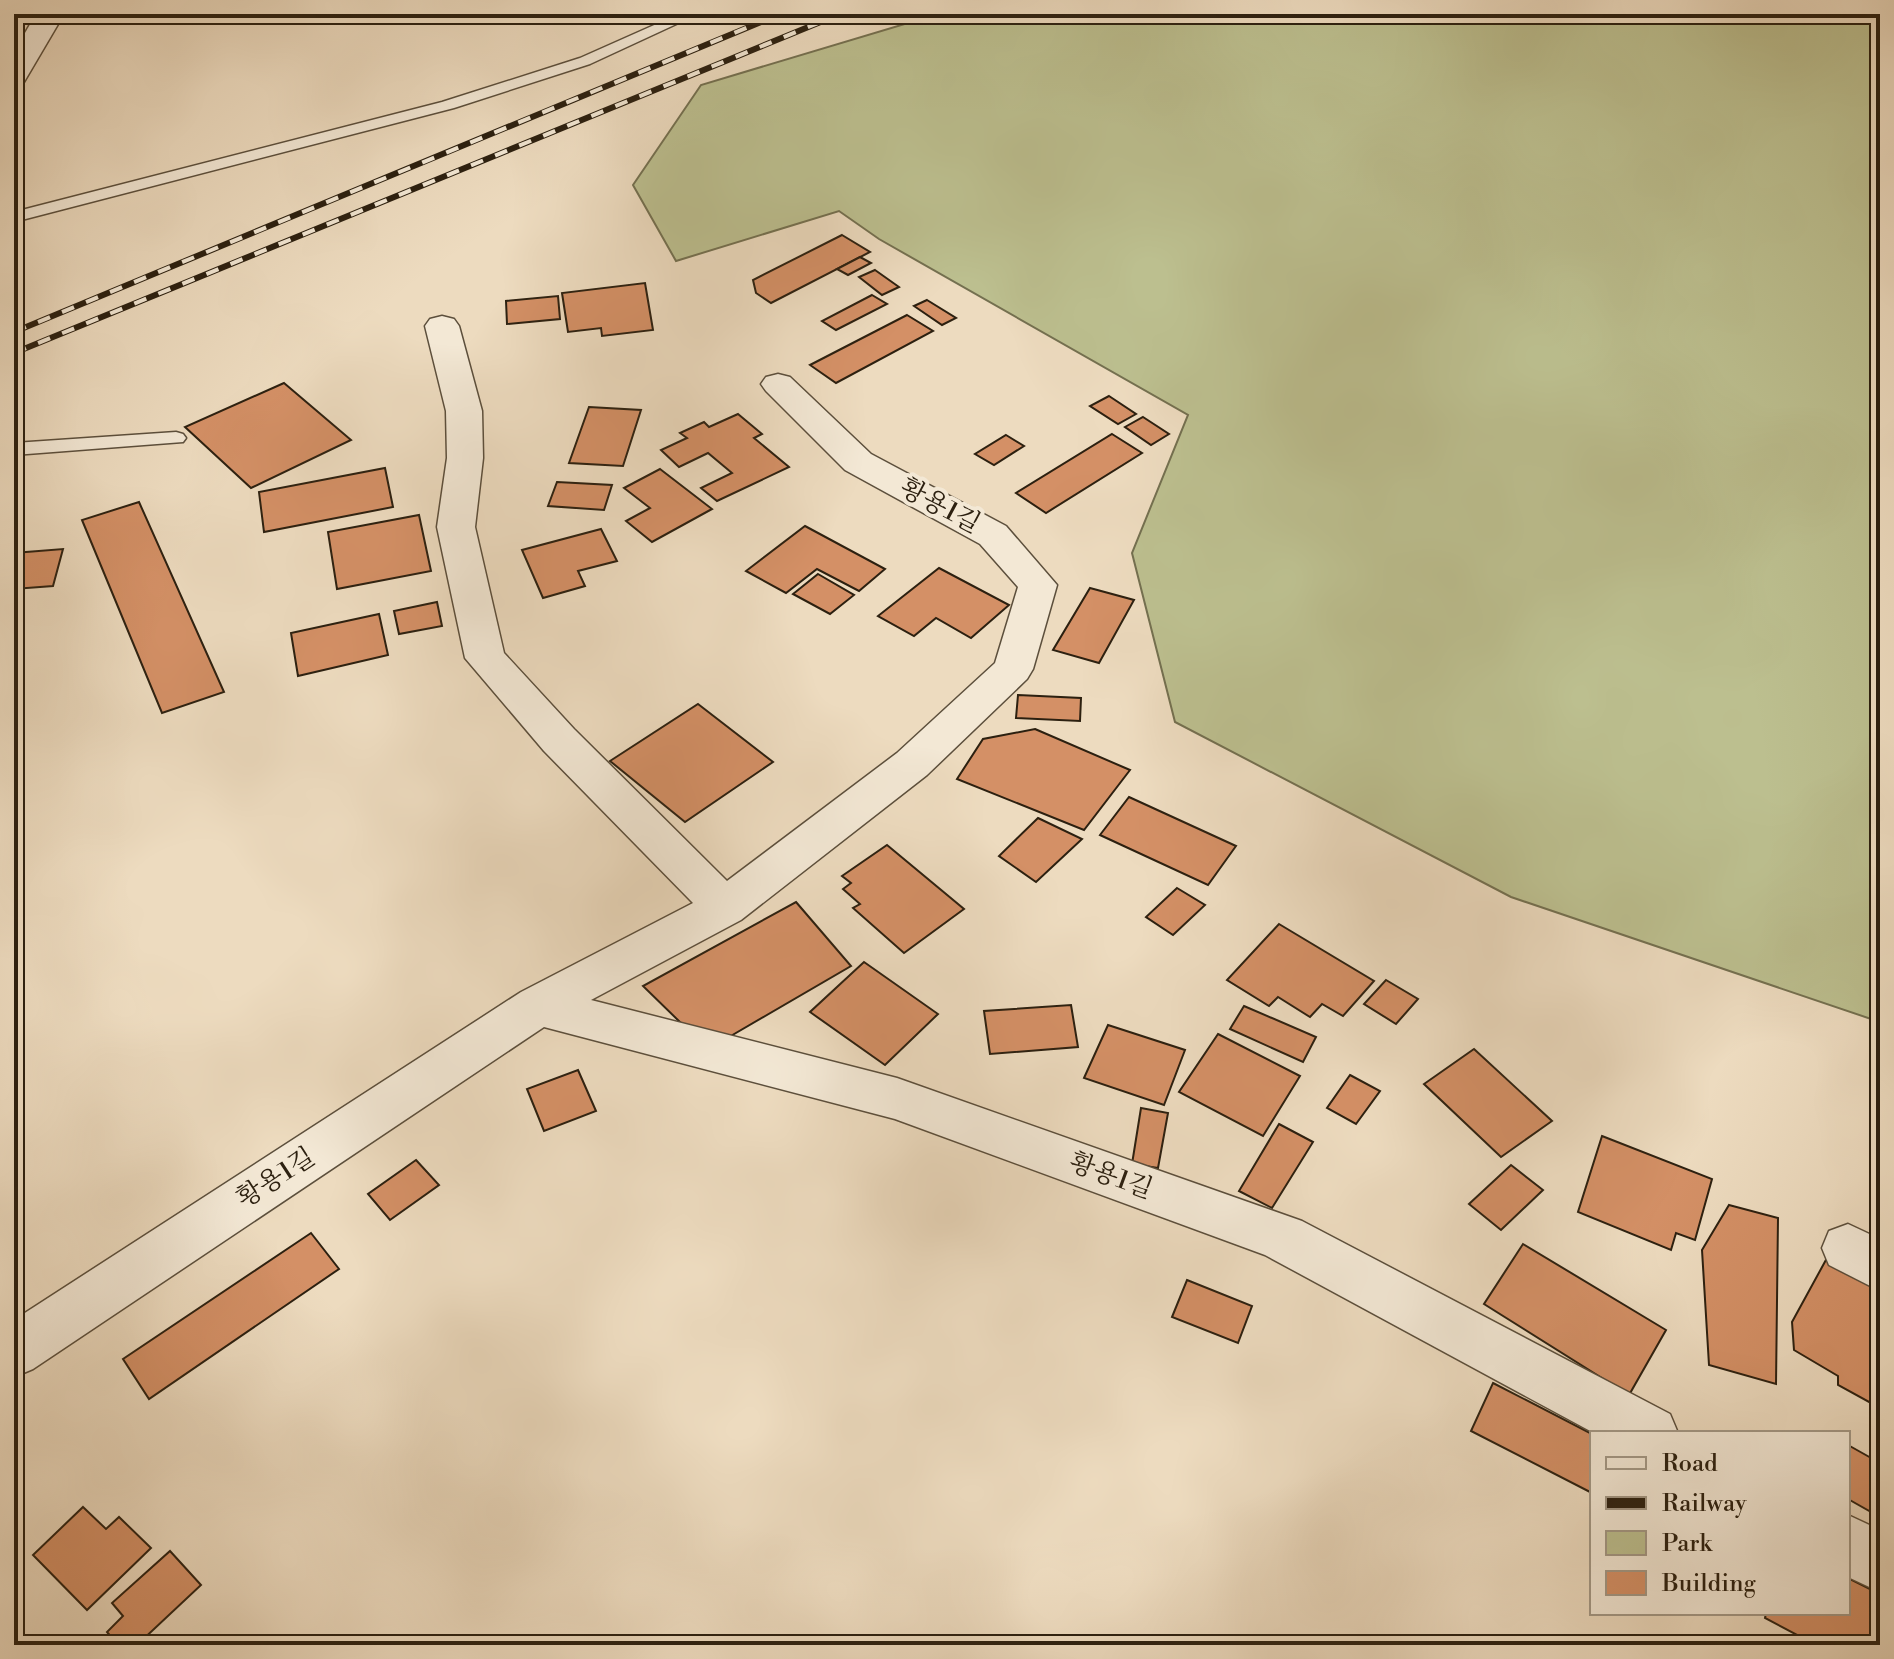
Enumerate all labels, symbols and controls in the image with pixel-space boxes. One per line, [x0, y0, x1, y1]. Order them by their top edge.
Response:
street label: 황용1길 [894, 472, 986, 540]
street label: 황용1길 [231, 1141, 321, 1215]
street label: 황용1길 [1065, 1146, 1157, 1206]
legend [1590, 1431, 1850, 1615]
text: Road [1662, 1449, 1718, 1479]
text: Railway [1662, 1489, 1747, 1519]
text: Park [1662, 1529, 1713, 1559]
text: Building [1661, 1569, 1756, 1599]

